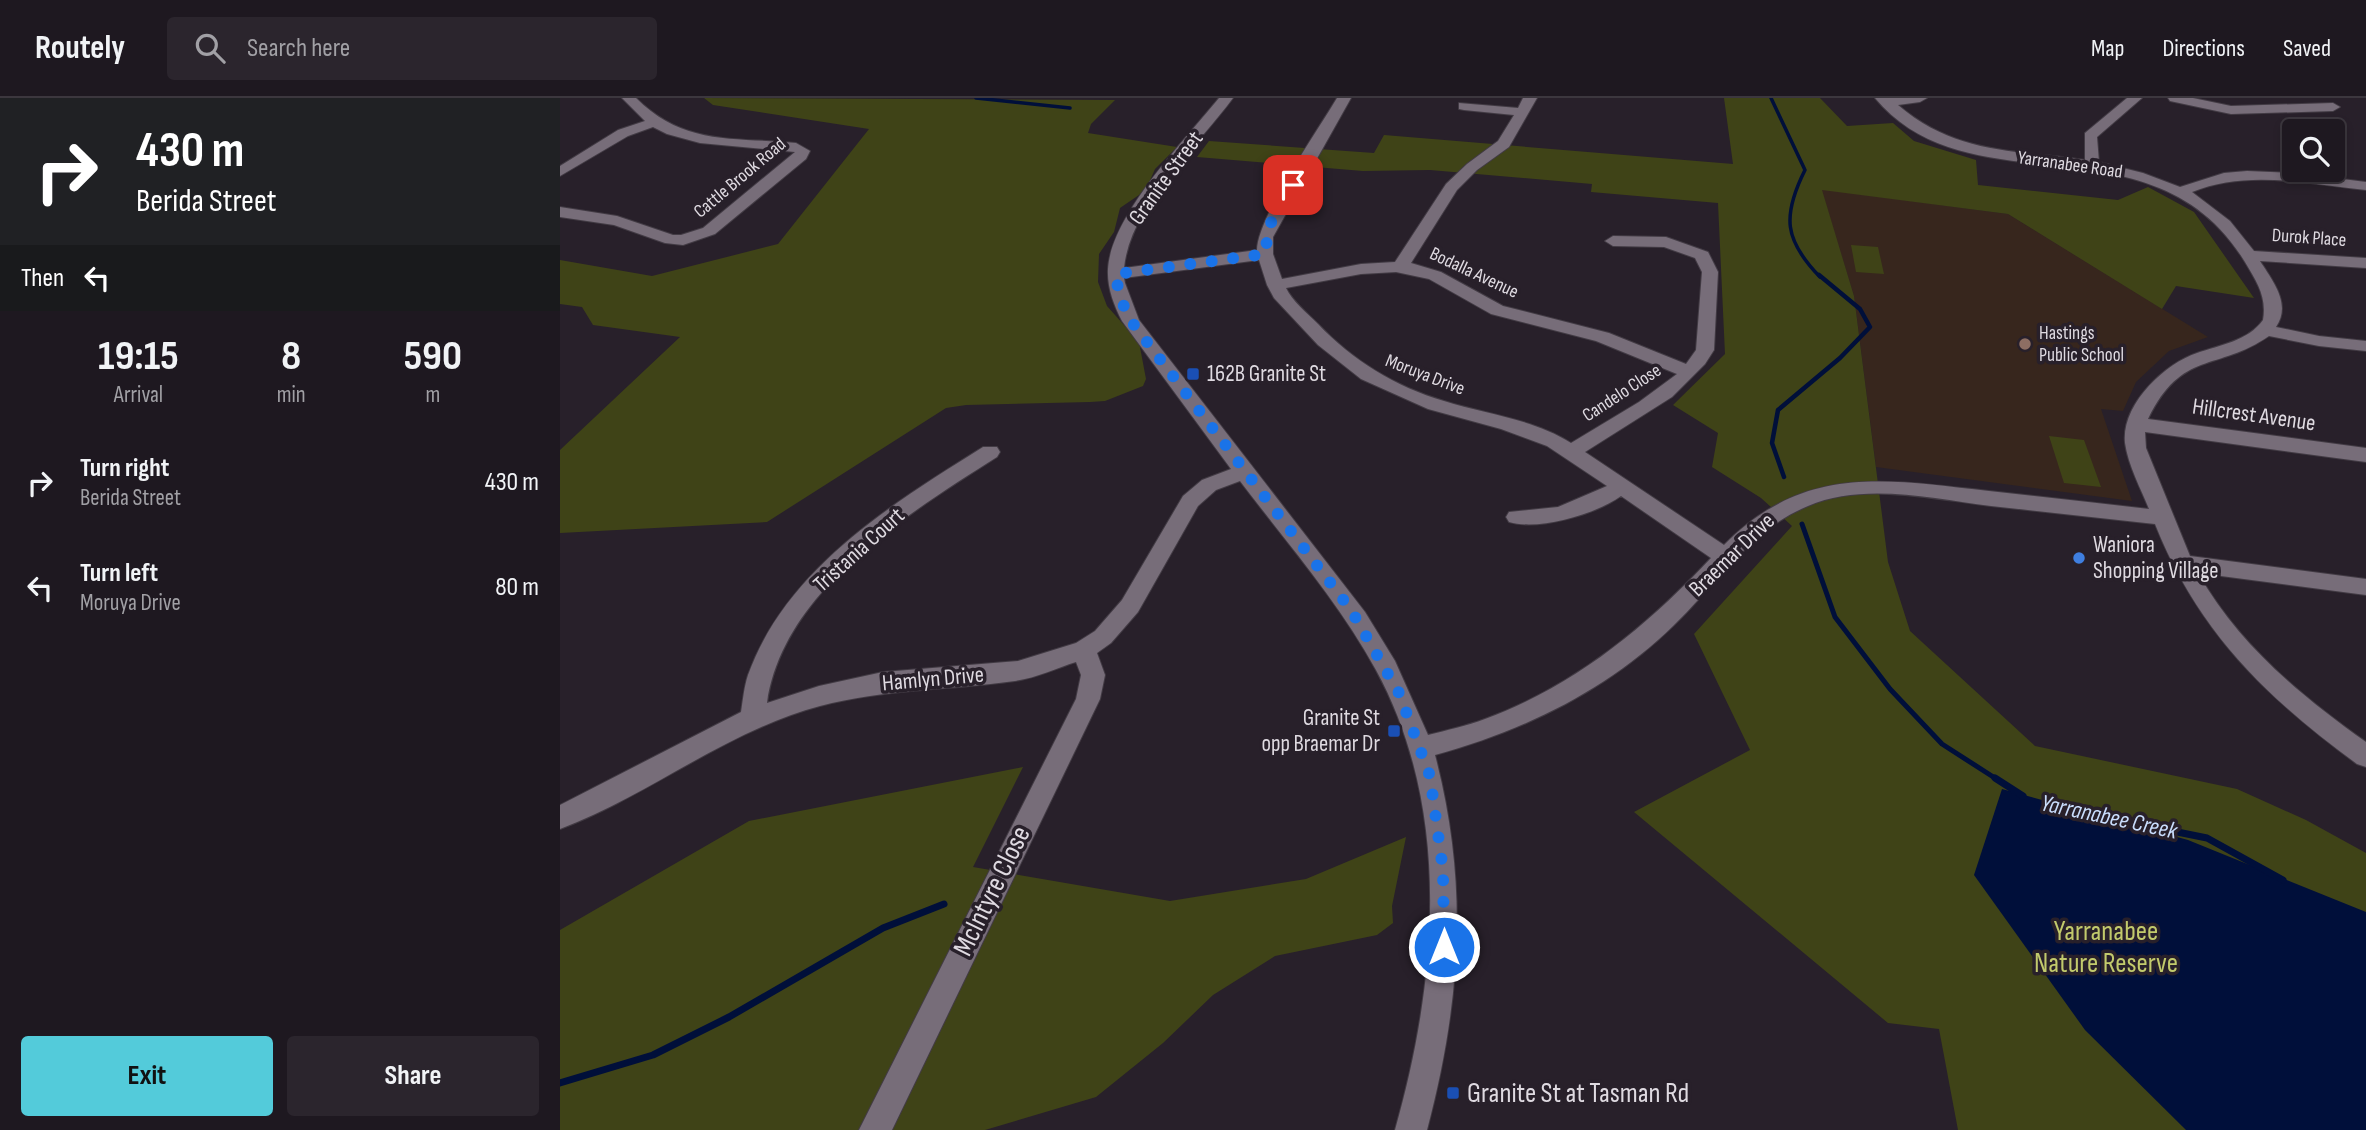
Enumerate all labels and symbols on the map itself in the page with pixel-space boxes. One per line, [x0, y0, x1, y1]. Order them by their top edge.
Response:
street label: Granite Street [1123, 126, 1209, 230]
street label: Cattle Brook Road [689, 133, 791, 223]
street label: Yarranabee Road [2016, 146, 2124, 184]
pin [1263, 155, 1323, 215]
street label: Durok Place [2271, 224, 2347, 252]
street label: Bodalla Avenue [1426, 242, 1522, 304]
place label: Hastings Public School [2039, 322, 2124, 367]
marker: Hastings Public School [2017, 336, 2033, 352]
street label: Moruya Drive [1382, 349, 1468, 401]
street label: Candelo Close [1578, 359, 1666, 427]
place label: 162B Granite St [1207, 360, 1326, 388]
marker: 162B Granite St [1185, 366, 1201, 382]
street label: Hillcrest Avenue [2191, 392, 2317, 438]
street label: Tristania Court [808, 502, 910, 598]
street label: Braemar Drive [1683, 507, 1781, 603]
place label: Waniora Shopping Village [2093, 531, 2219, 585]
marker: Waniora Shopping Village [2071, 550, 2087, 566]
street label: Hamlyn Drive [881, 661, 985, 697]
place label: Granite St opp Braemar Dr [1261, 704, 1380, 758]
marker: Granite St opp Braemar Dr [1386, 723, 1402, 739]
water label: Yarranabee Creek [2038, 788, 2181, 846]
street label: McIntyre Close [946, 821, 1038, 961]
position arrow [1407, 910, 1481, 984]
park label: Yarranabee Nature Reserve [2034, 915, 2178, 980]
place label: Granite St at Tasman Rd [1467, 1077, 1689, 1110]
marker: Granite St at Tasman Rd [1445, 1085, 1461, 1101]

